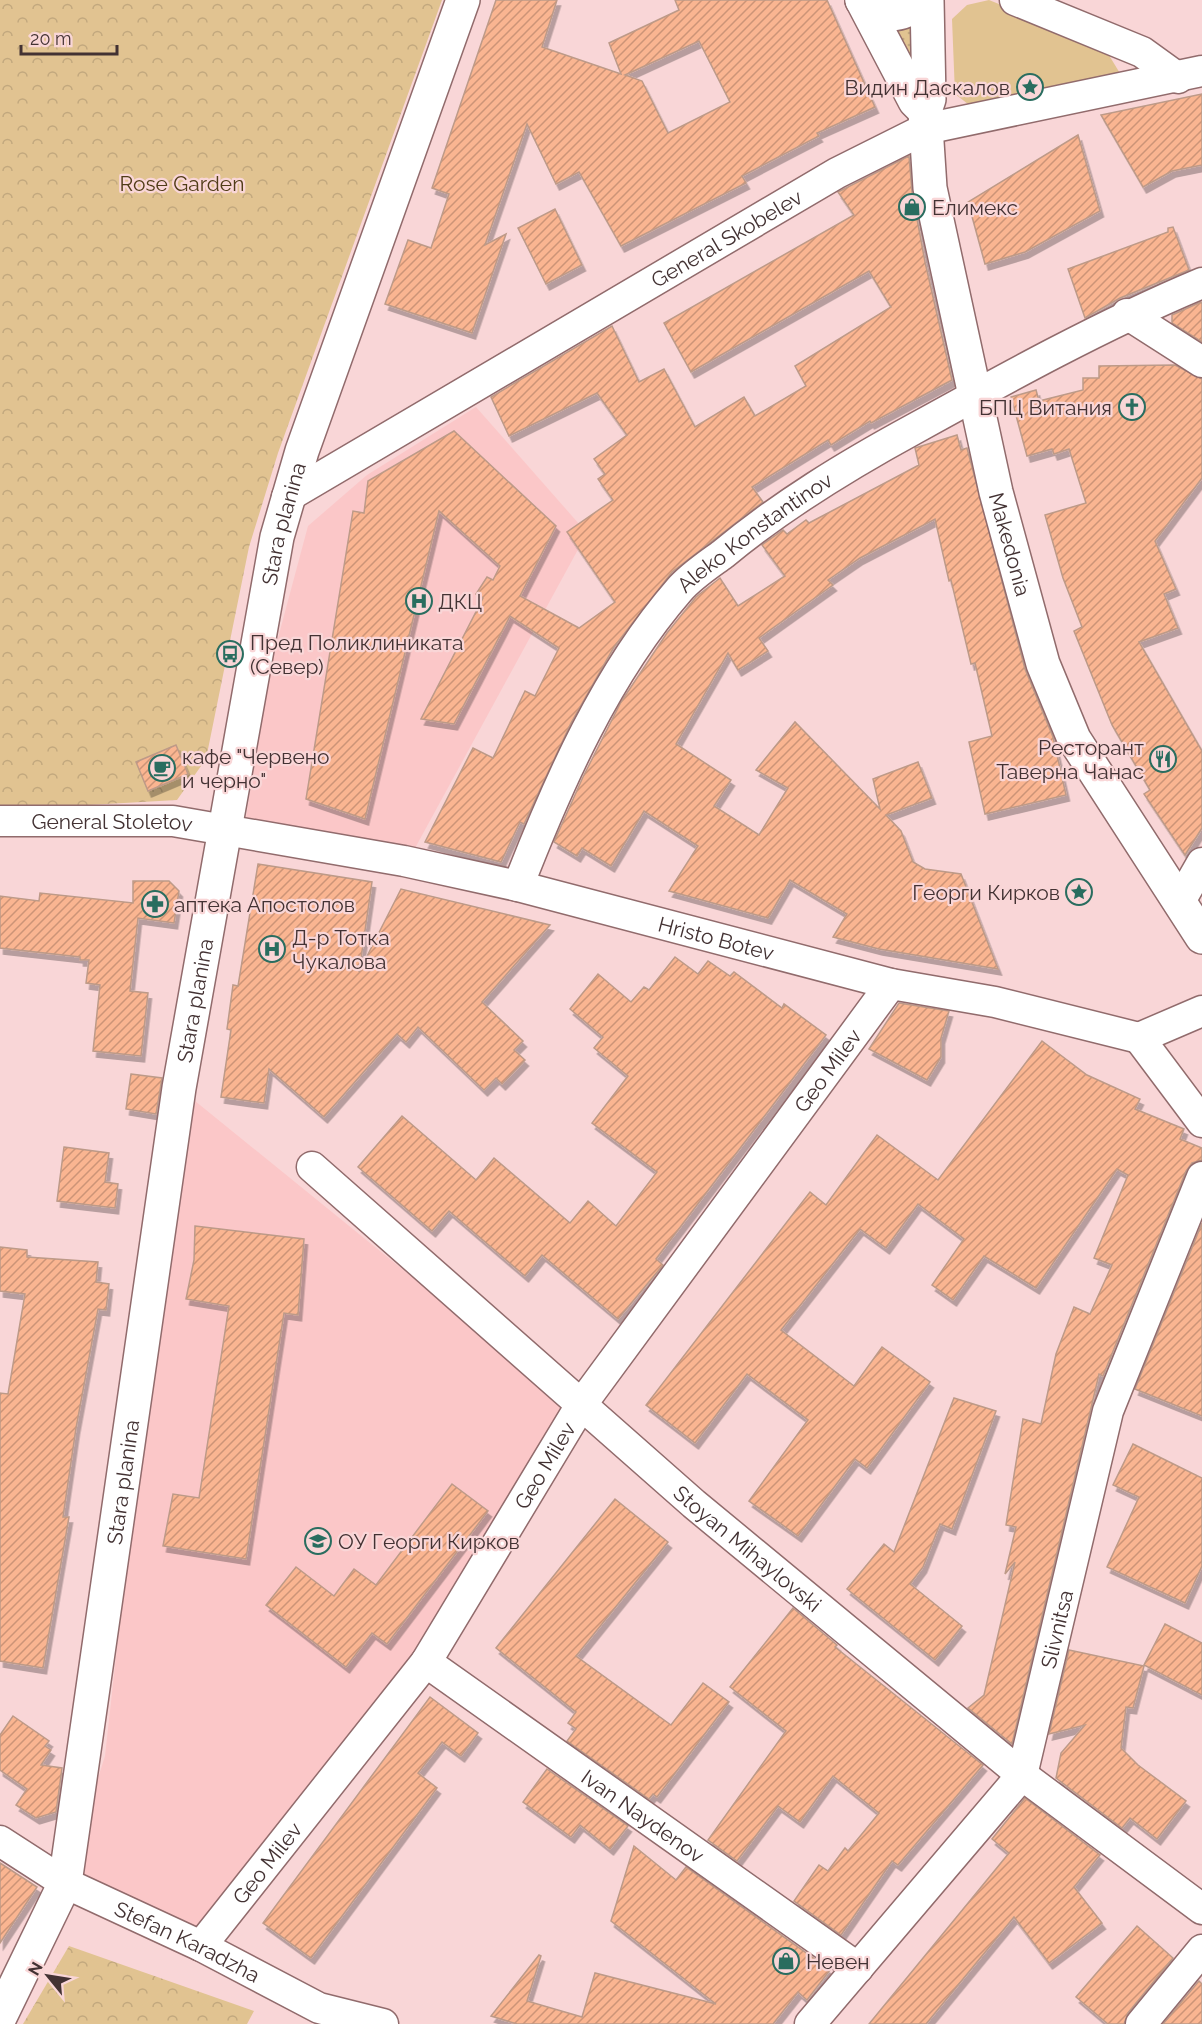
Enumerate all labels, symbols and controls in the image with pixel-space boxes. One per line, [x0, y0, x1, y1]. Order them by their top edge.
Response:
scale bar [21, 18, 117, 56]
text: 20 m [30, 28, 72, 49]
place icon: Видин Даскалов [1015, 72, 1045, 102]
place label: Видин Даскалов [845, 75, 1010, 100]
park label: Rose Garden [120, 171, 244, 196]
street label: General Skobelev [646, 184, 807, 292]
shop icon: Елимекс [897, 192, 927, 222]
place label: Елимекс [932, 195, 1018, 220]
church icon: БПЦ Витания [1117, 392, 1147, 422]
place label: БПЦ Витания [979, 395, 1112, 420]
street label: Stara planina [256, 459, 311, 587]
street label: Aleko Konstantinov [672, 467, 837, 597]
street label: Makedonia [984, 490, 1036, 599]
hospital icon: ДКЦ [404, 586, 434, 616]
place label: ДКЦ [438, 589, 482, 614]
place label: Пред Поликлиниката (Север) [250, 630, 463, 679]
bus stop icon: Пред Поликлиниката (Север) [215, 639, 245, 669]
place label: Ресторант Таверна Чанас [996, 735, 1144, 784]
place label: кафе "Червено и черно" [182, 744, 329, 793]
restaurant icon: Ресторант Таверна Чанас [1148, 744, 1178, 774]
cafe icon: кафе "Червено и черно" [147, 753, 177, 783]
street label: General Stoletov [31, 808, 194, 837]
place icon: Георги Кирков [1064, 877, 1094, 907]
place label: Георги Кирков [912, 880, 1060, 905]
pharmacy icon: аптека Апостолов [140, 889, 170, 919]
place label: аптека Апостолов [174, 892, 355, 917]
street label: Hristo Botev [656, 911, 777, 965]
place label: Д-р Тотка Чукалова [292, 925, 390, 974]
hospital icon: Д-р Тотка Чукалова [257, 934, 287, 964]
street label: Stara planina [171, 936, 218, 1065]
street label: Geo Milev [789, 1024, 866, 1117]
street label: Geo Milev [509, 1417, 580, 1513]
street label: Stara planina [101, 1418, 144, 1546]
street label: Stoyan Mihaylovski [669, 1480, 827, 1617]
school or university icon: ОУ Георги Кирков [303, 1526, 333, 1556]
place label: ОУ Георги Кирков [338, 1529, 520, 1554]
street label: Slivnitsa [1035, 1587, 1078, 1671]
street label: Ivan Naydenov [577, 1764, 709, 1868]
street label: Geo Milev [227, 1817, 307, 1909]
street label: Stefan Karadzha [111, 1895, 264, 1987]
north arrow [18, 1946, 78, 2006]
shop icon: Невен [771, 1946, 801, 1976]
place label: Невен [806, 1949, 869, 1974]
text: N [24, 1959, 47, 1979]

